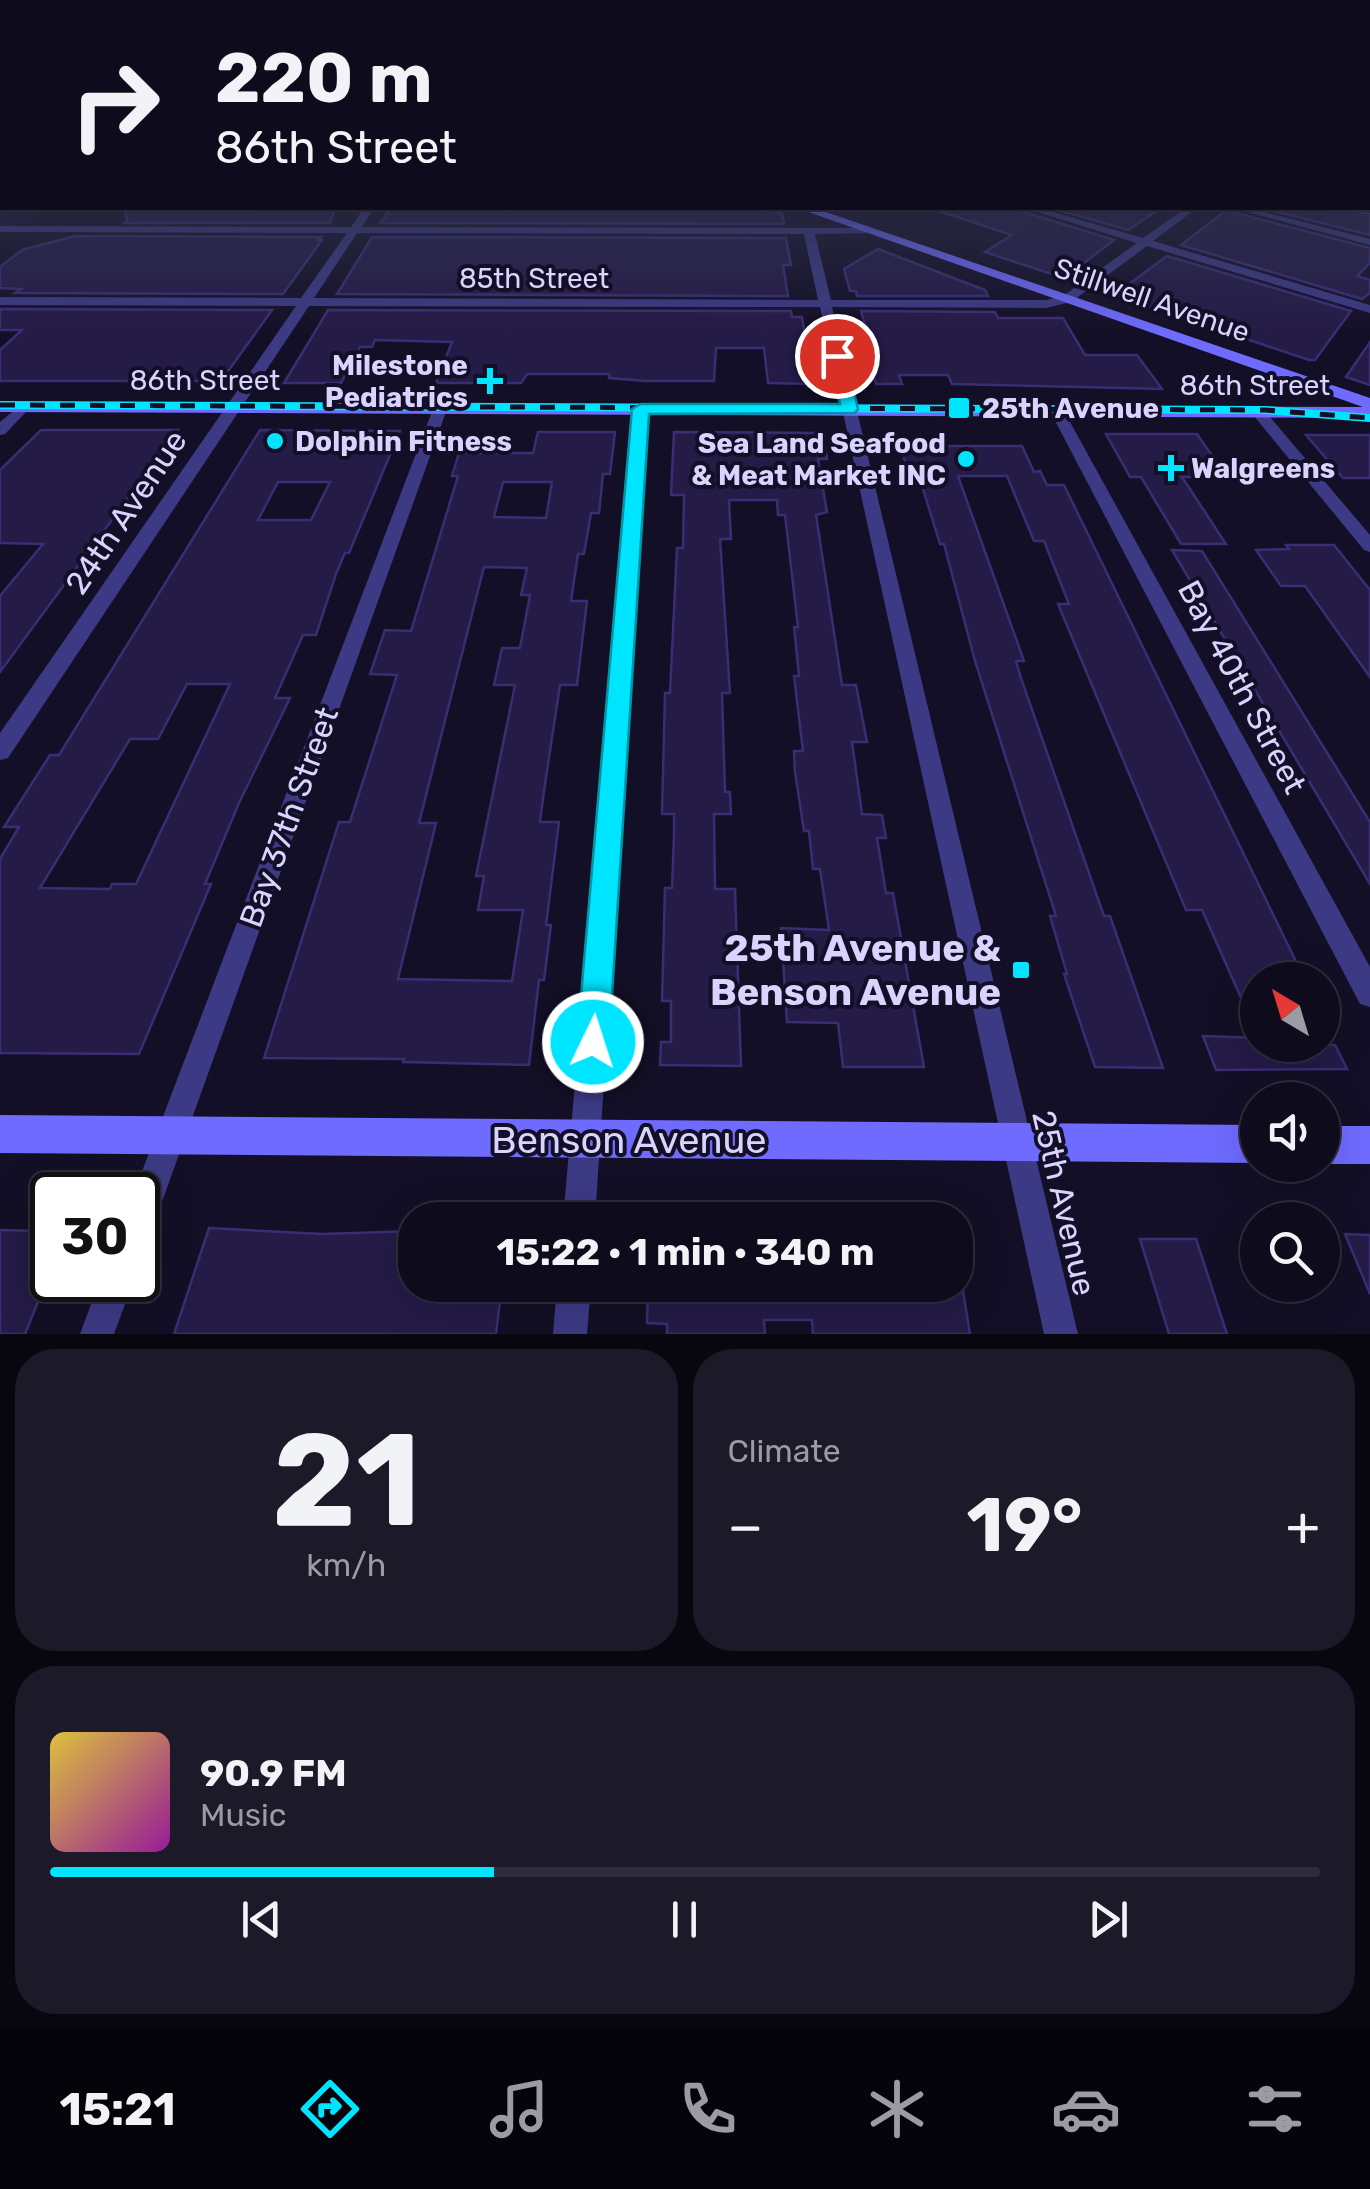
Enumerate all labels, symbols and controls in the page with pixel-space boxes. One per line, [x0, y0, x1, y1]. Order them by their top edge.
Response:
text: 220 m [215, 37, 433, 120]
icon: right [50, 40, 180, 170]
text: 86th Street [215, 121, 457, 174]
street label: Stillwell Avenue [1050, 251, 1254, 349]
street label: 85th Street [459, 262, 609, 295]
pin [795, 314, 880, 399]
icon: arrive [810, 329, 865, 384]
place label: Milestone Pediatrics [325, 349, 468, 414]
street label: 86th Street [130, 364, 280, 397]
marker: Milestone Pediatrics [477, 368, 503, 394]
street label: 86th Street [1180, 369, 1330, 402]
place label: 25th Avenue [982, 392, 1159, 425]
marker: 25th Avenue [946, 395, 972, 421]
street label: 24th Avenue [57, 423, 195, 601]
place label: Dolphin Fitness [295, 425, 512, 458]
place label: Sea Land Seafood & Meat Market INC [691, 427, 946, 492]
marker: Dolphin Fitness [264, 430, 286, 452]
marker: Sea Land Seafood & Meat Market INC [955, 448, 977, 470]
place label: Walgreens [1191, 452, 1335, 485]
marker: Walgreens [1160, 457, 1182, 479]
street label: Bay 40th Street [1170, 574, 1314, 800]
street label: Bay 37th Street [232, 702, 346, 932]
place label: 25th Avenue & Benson Avenue [710, 925, 1001, 1015]
marker: 25th Avenue & Benson Avenue [1010, 959, 1032, 981]
north arrow [1240, 962, 1340, 1062]
map controls [1240, 962, 1340, 1302]
position arrow [541, 990, 645, 1094]
button: sound [1240, 1082, 1340, 1182]
street label: 25th Avenue [1024, 1107, 1104, 1299]
street label: Benson Avenue [491, 1117, 767, 1163]
speed limit sign: 30 [30, 1172, 160, 1302]
button: search [1240, 1202, 1340, 1302]
text: 15:22 · 1 min · 340 m [496, 1229, 875, 1275]
text: 21 [272, 1403, 421, 1558]
text: Climate [728, 1432, 841, 1470]
text: 19° [966, 1481, 1083, 1570]
text: − [728, 1494, 763, 1559]
text: + [1286, 1494, 1320, 1559]
text: km/h [306, 1546, 386, 1584]
text: 90.9 FM [200, 1750, 347, 1796]
text: Music [200, 1796, 286, 1834]
icon: previous [234, 1892, 289, 1947]
icon: pause [657, 1892, 712, 1947]
icon: next [1081, 1892, 1136, 1947]
icon: directions [295, 2074, 365, 2144]
icon: music [484, 2074, 554, 2144]
icon: phone [673, 2074, 743, 2144]
icon: climate [862, 2074, 932, 2144]
icon: car [1051, 2074, 1121, 2144]
icon: filters [1240, 2074, 1310, 2144]
text: 15:21 [60, 2083, 176, 2136]

